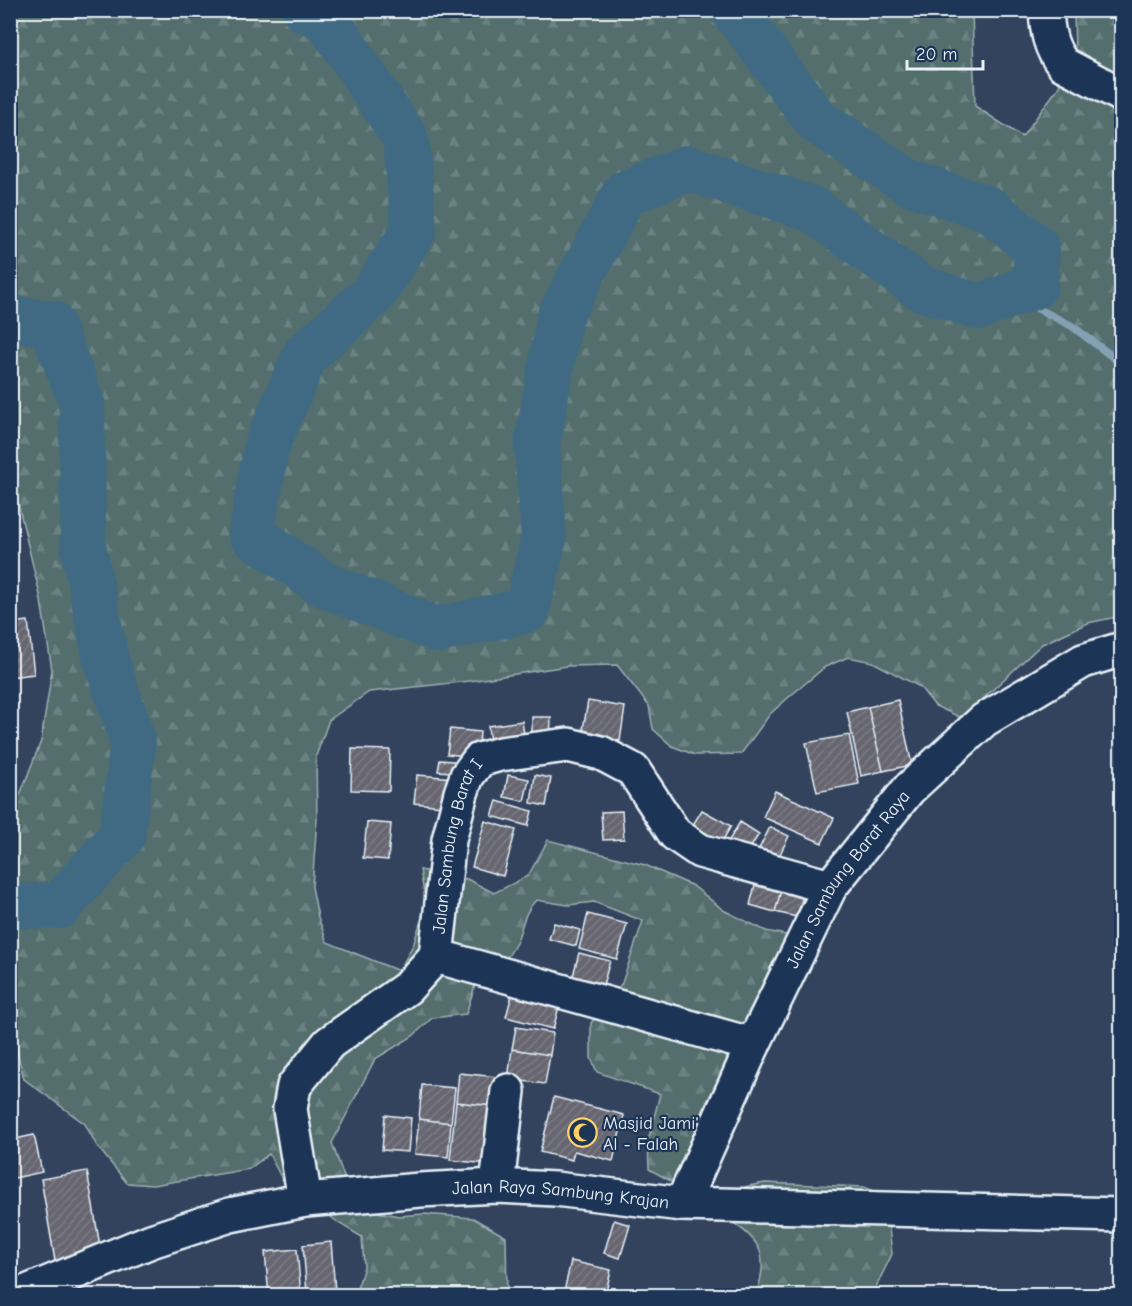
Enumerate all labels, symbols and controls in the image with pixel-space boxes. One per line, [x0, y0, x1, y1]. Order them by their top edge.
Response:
scale bar [907, 33, 984, 71]
text: 20 m [916, 44, 957, 65]
street label: Jalan Sambung Barat I [428, 754, 487, 935]
street label: Jalan Sambung Barat Raya [782, 786, 914, 971]
place label: Masjid Jami' Al - Falah [603, 1113, 699, 1155]
mosque icon: Masjid Jami' Al - Falah [566, 1117, 598, 1149]
street label: Jalan Raya Sambung Krajan [452, 1175, 670, 1213]

